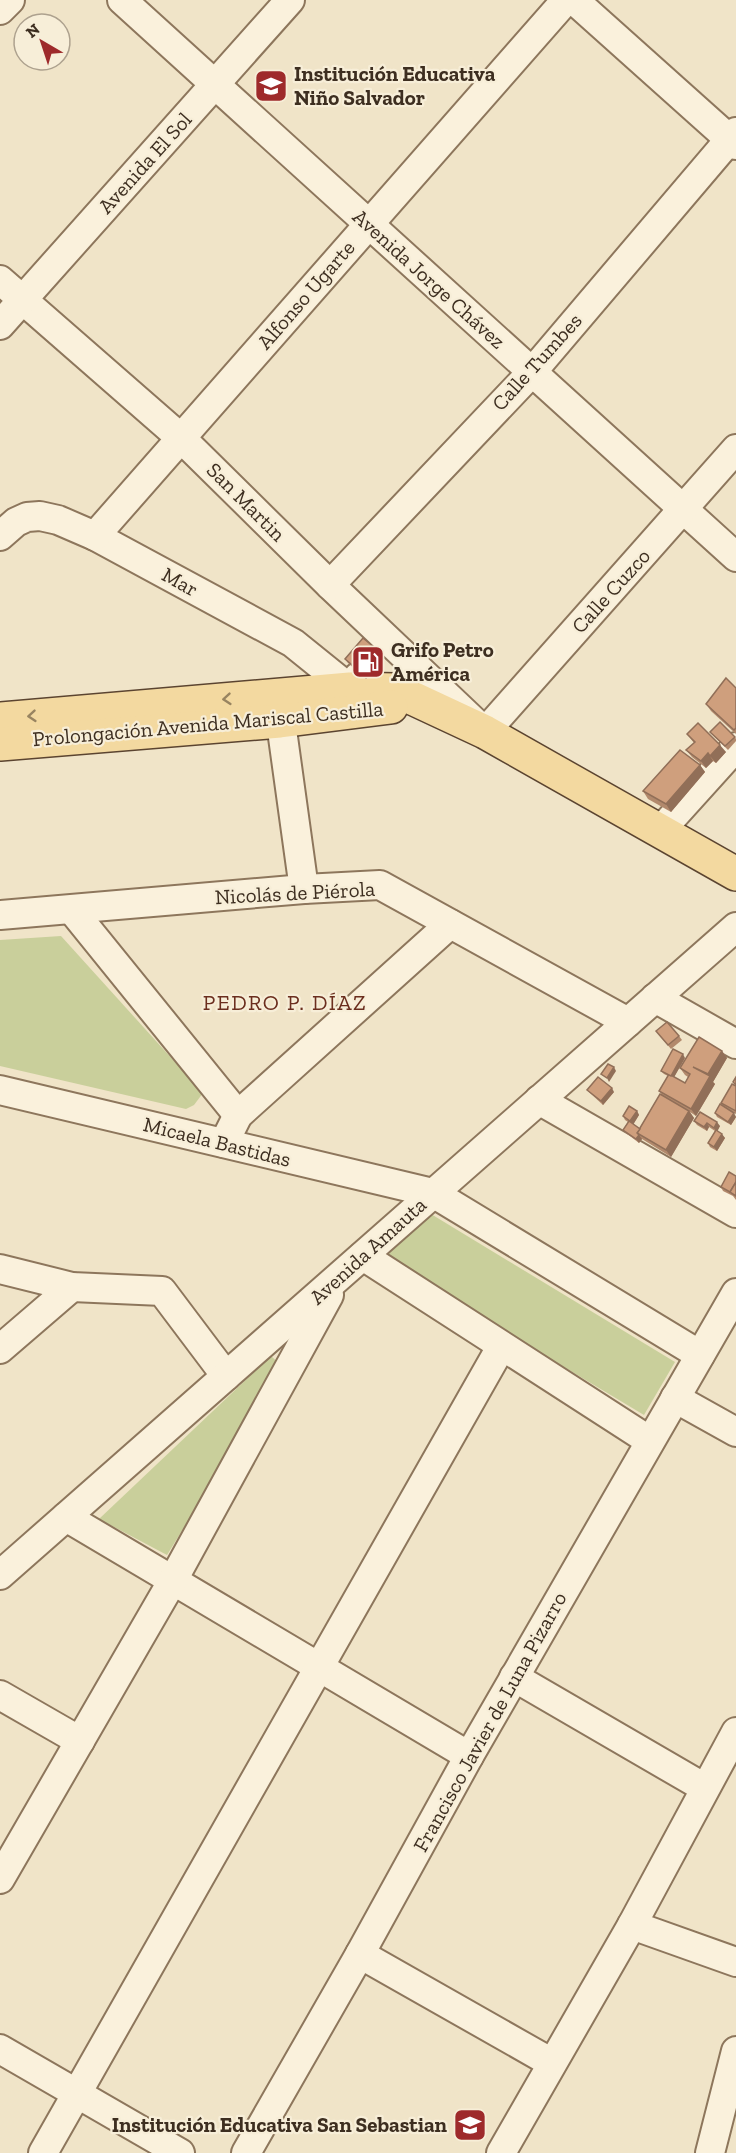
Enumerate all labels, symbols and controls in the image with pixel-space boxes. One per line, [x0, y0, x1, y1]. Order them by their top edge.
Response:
north arrow [12, 12, 72, 72]
text: N [22, 20, 44, 42]
place label: Institución Educativa Niño Salvador [294, 61, 496, 110]
school or university icon: Institución Educativa Niño Salvador [253, 68, 289, 104]
street label: Avenida El Sol [93, 107, 197, 218]
street label: Avenida Jorge Chávez [348, 204, 511, 354]
street label: Alfonso Ugarte [252, 235, 360, 354]
street label: Calle Tumbes [486, 308, 587, 415]
street label: San Martin [202, 457, 291, 546]
street label: Calle Cuzco [566, 543, 655, 638]
street label: Mar [158, 562, 203, 602]
place label: Grifo Petro América [391, 637, 494, 686]
fuel station icon: Grifo Petro América [350, 644, 386, 680]
one-way arrow [222, 692, 231, 705]
street label: Prolongación Avenida Mariscal Castilla [32, 696, 384, 751]
one-way arrow [28, 709, 37, 722]
street label: Nicolás de Piérola [214, 876, 376, 909]
district label: PEDRO P. DÍAZ [203, 989, 367, 1016]
street label: Micaela Bastidas [141, 1111, 293, 1172]
street label: Avenida Amauta [304, 1192, 431, 1309]
street label: Francisco Javier de Luna Pizarro [408, 1588, 572, 1856]
school or university icon: Institución Educativa San Sebastian [452, 2107, 488, 2143]
place label: Institución Educativa San Sebastian [112, 2112, 448, 2137]

